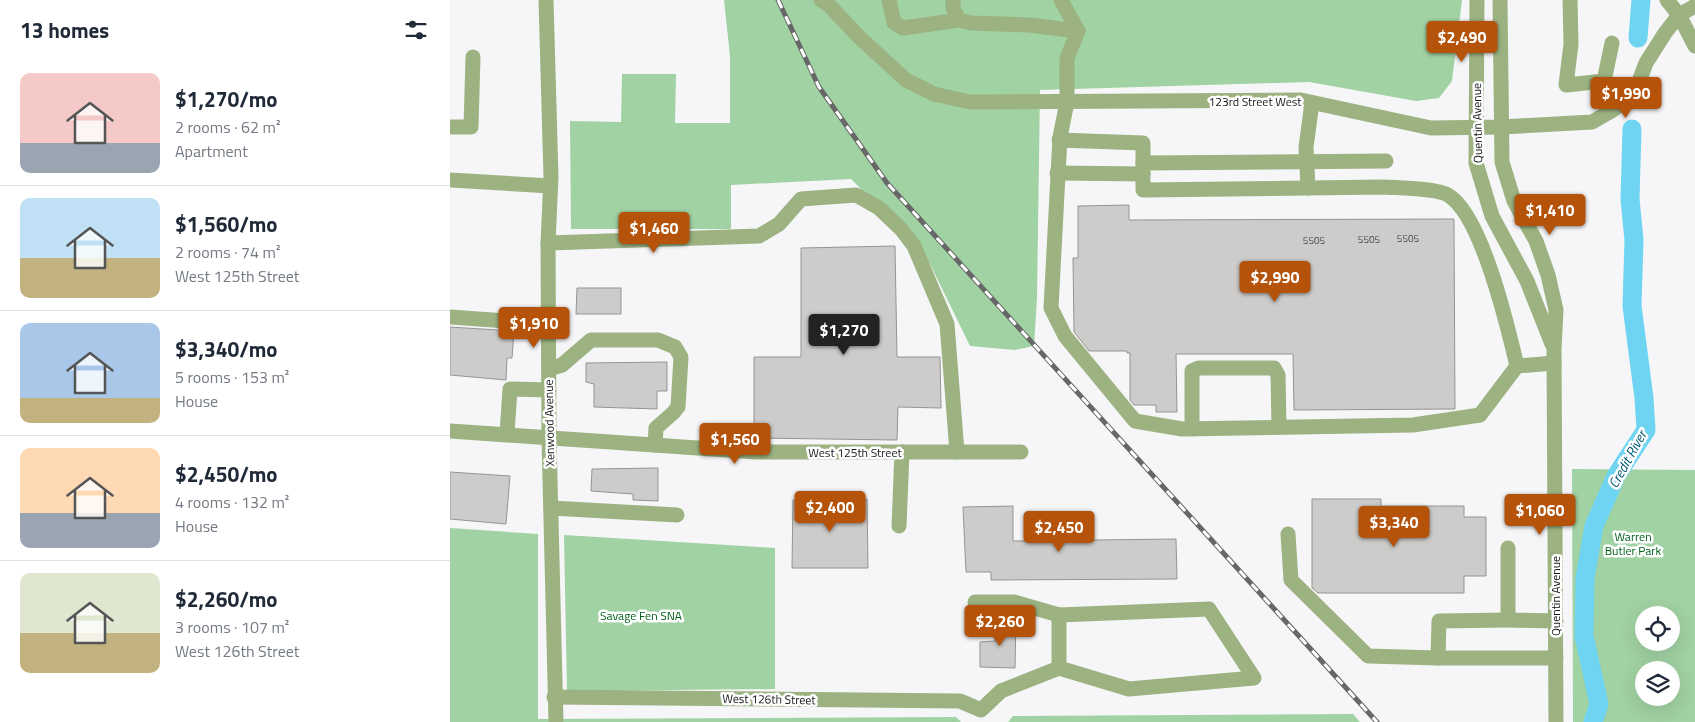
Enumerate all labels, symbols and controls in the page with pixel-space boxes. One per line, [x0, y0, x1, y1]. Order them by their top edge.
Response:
text: 13 homes [20, 14, 109, 46]
icon: filters [402, 16, 430, 44]
pin: $2,490 [1421, 20, 1503, 63]
text: $2,490 [1437, 25, 1487, 49]
pin: $1,990 [1585, 76, 1667, 119]
text: $1,990 [1601, 81, 1651, 105]
text: $1,270/mo [175, 83, 277, 115]
street label: Quentin Avenue [1467, 83, 1487, 163]
street label: 123rd Street West [1209, 92, 1302, 111]
icon: home [60, 93, 120, 153]
text: 2 rooms · 62 m² [175, 115, 280, 139]
text: Apartment [175, 139, 248, 163]
pin: $1,410 [1509, 194, 1591, 236]
text: $1,410 [1525, 198, 1575, 222]
text: $1,560/mo [175, 208, 277, 240]
pin: $1,460 [613, 212, 695, 254]
text: $1,460 [629, 216, 679, 240]
icon: home [60, 218, 120, 278]
house number: 5505 [1397, 231, 1420, 246]
house number: 5505 [1358, 232, 1381, 247]
house number: 5505 [1303, 233, 1326, 248]
text: 2 rooms · 74 m² [175, 240, 280, 264]
pin: $2,990 [1234, 260, 1316, 303]
text: West 125th Street [175, 264, 299, 288]
text: $2,990 [1250, 265, 1300, 289]
pin: $1,910 [493, 306, 575, 349]
text: $1,910 [509, 311, 559, 335]
pin: $1,270 [803, 314, 885, 356]
text: $1,270 [819, 318, 869, 342]
text: $3,340/mo [175, 333, 277, 365]
icon: home [60, 343, 120, 403]
text: 5 rooms · 153 m² [175, 365, 289, 389]
street label: Xenwood Avenue [539, 379, 559, 467]
text: House [175, 389, 218, 413]
pin: $1,560 [694, 422, 776, 465]
water label: Credit River [1603, 425, 1652, 492]
text: $1,560 [710, 427, 760, 451]
street label: West 125th Street [808, 443, 902, 462]
text: $2,450/mo [175, 458, 277, 490]
icon: home [60, 468, 120, 528]
text: 4 rooms · 132 m² [175, 490, 289, 514]
pin: $2,400 [789, 490, 871, 533]
pin: $1,060 [1499, 494, 1581, 536]
text: $2,400 [805, 495, 855, 519]
text: $1,060 [1515, 498, 1565, 522]
pin: $3,340 [1353, 506, 1435, 548]
pin: $2,450 [1018, 510, 1100, 553]
text: $3,340 [1369, 510, 1419, 534]
text: House [175, 514, 218, 538]
text: $2,450 [1034, 515, 1084, 539]
park label: Warren Butler Park [1605, 527, 1662, 560]
street label: Quentin Avenue [1546, 556, 1565, 636]
text: $2,260/mo [175, 583, 277, 615]
icon: home [60, 593, 120, 653]
pin: $2,260 [959, 604, 1041, 647]
park label: Savage Fen SNA [600, 606, 682, 625]
map controls [1635, 606, 1680, 706]
button: locate [1635, 606, 1680, 651]
text: $2,260 [975, 609, 1025, 633]
text: 3 rooms · 107 m² [175, 615, 289, 639]
text: West 126th Street [175, 639, 299, 663]
button: layers [1635, 661, 1680, 706]
street label: West 126th Street [722, 689, 817, 709]

